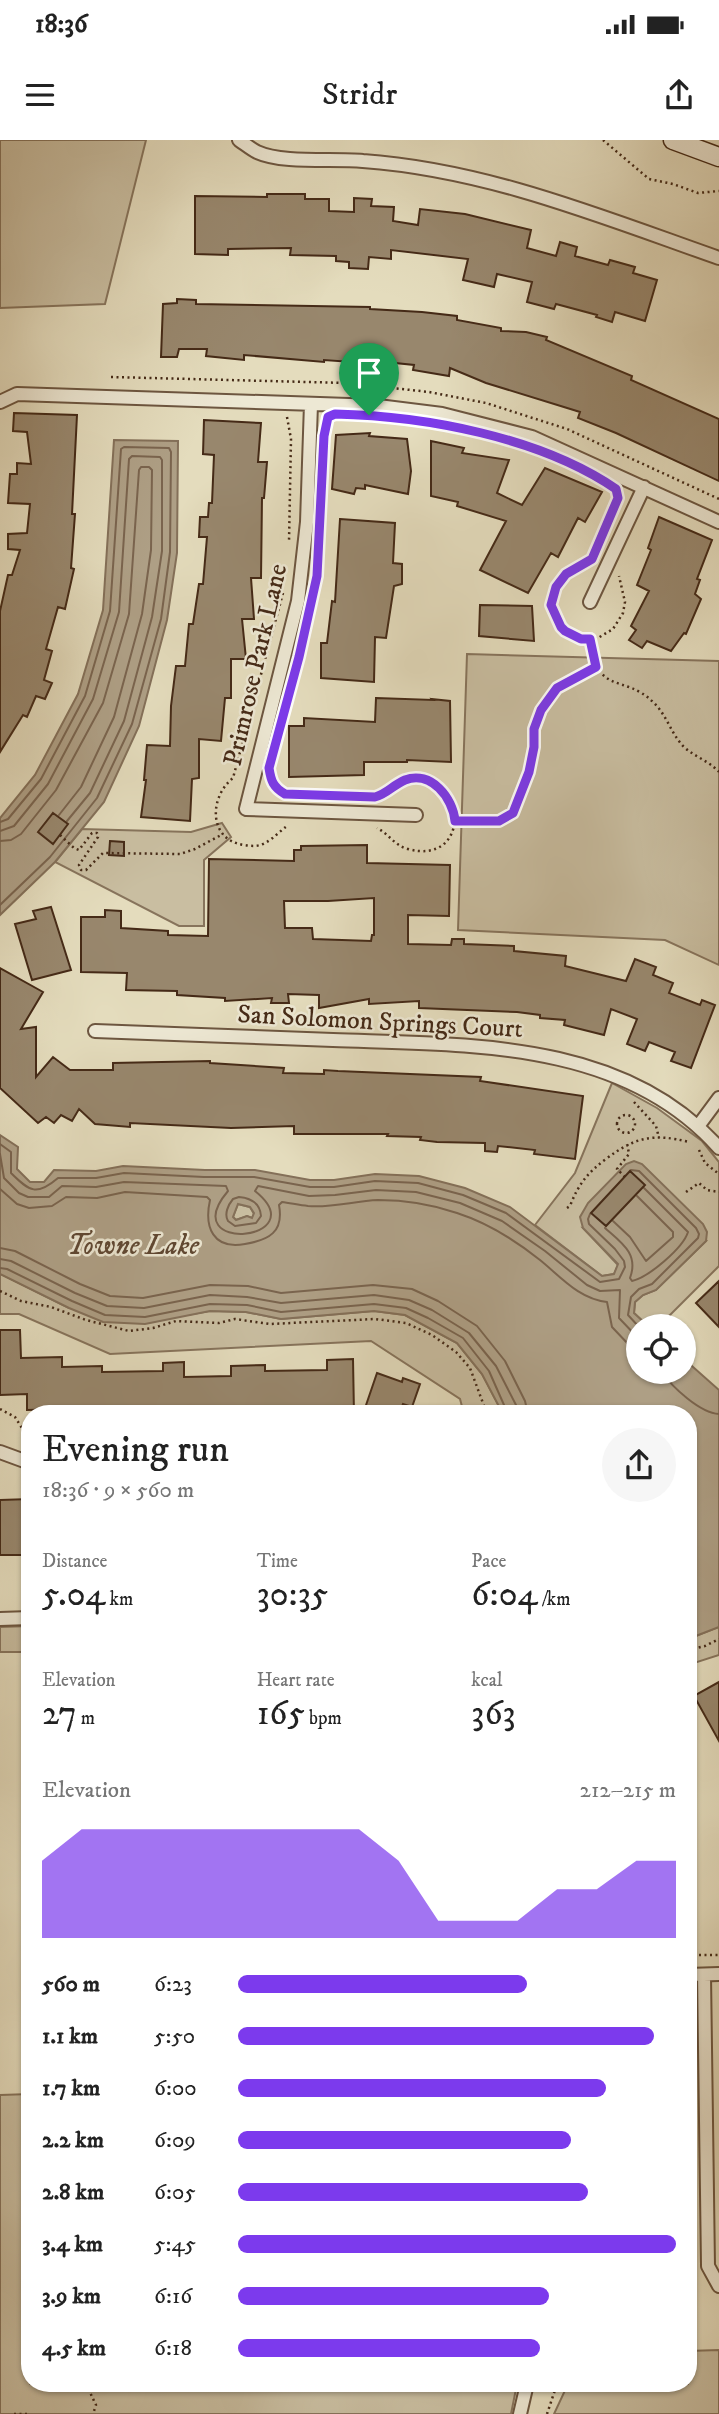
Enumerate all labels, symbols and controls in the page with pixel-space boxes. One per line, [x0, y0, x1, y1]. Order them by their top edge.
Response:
text: 18:36 [35, 8, 88, 41]
text: Stridr [322, 75, 397, 115]
icon: menu [21, 76, 59, 114]
icon: share [660, 76, 698, 114]
pin [339, 343, 399, 415]
icon: arrive [350, 354, 388, 392]
street label: Primrose Park Lane [217, 561, 295, 769]
street label: San Solomon Springs Court [237, 998, 523, 1046]
water label: Towne Lake [67, 1228, 200, 1263]
map controls [626, 1314, 696, 1384]
button: locate [626, 1314, 696, 1384]
text: Evening run [42, 1426, 229, 1474]
button: share [602, 1428, 676, 1502]
text: 18:36 · 9 × 560 m [42, 1476, 194, 1505]
text: Distance [42, 1550, 107, 1573]
text: Time [257, 1550, 298, 1573]
text: Pace [471, 1550, 506, 1573]
text: 5.04 [42, 1573, 106, 1617]
text: 30:35 [257, 1573, 328, 1617]
text: 6:04 [471, 1573, 538, 1617]
text: km [106, 1588, 133, 1611]
text: /km [538, 1588, 571, 1611]
text: Elevation [42, 1669, 116, 1692]
text: Heart rate [257, 1669, 335, 1692]
text: kcal [471, 1669, 503, 1692]
text: 27 [42, 1692, 77, 1736]
text: 165 [257, 1692, 305, 1736]
text: 363 [471, 1692, 516, 1736]
text: m [77, 1707, 95, 1730]
text: bpm [305, 1707, 342, 1730]
text: Elevation [42, 1776, 131, 1805]
text: 212–215 m [580, 1776, 676, 1805]
text: 560 m [42, 1970, 100, 1999]
text: 6:23 [154, 1970, 192, 1999]
text: 1.1 km [42, 2022, 98, 2051]
text: 5:50 [154, 2022, 195, 2051]
text: 1.7 km [42, 2074, 100, 2103]
text: 6:00 [154, 2074, 197, 2103]
text: 2.2 km [42, 2126, 104, 2155]
text: 6:09 [154, 2126, 196, 2155]
text: 2.8 km [42, 2178, 104, 2207]
text: 6:05 [154, 2178, 196, 2207]
text: 3.4 km [42, 2230, 103, 2259]
text: 5:45 [154, 2230, 196, 2259]
text: 3.9 km [42, 2282, 101, 2311]
text: 6:16 [154, 2282, 192, 2311]
text: 4.5 km [42, 2334, 106, 2363]
text: 6:18 [154, 2334, 192, 2363]

